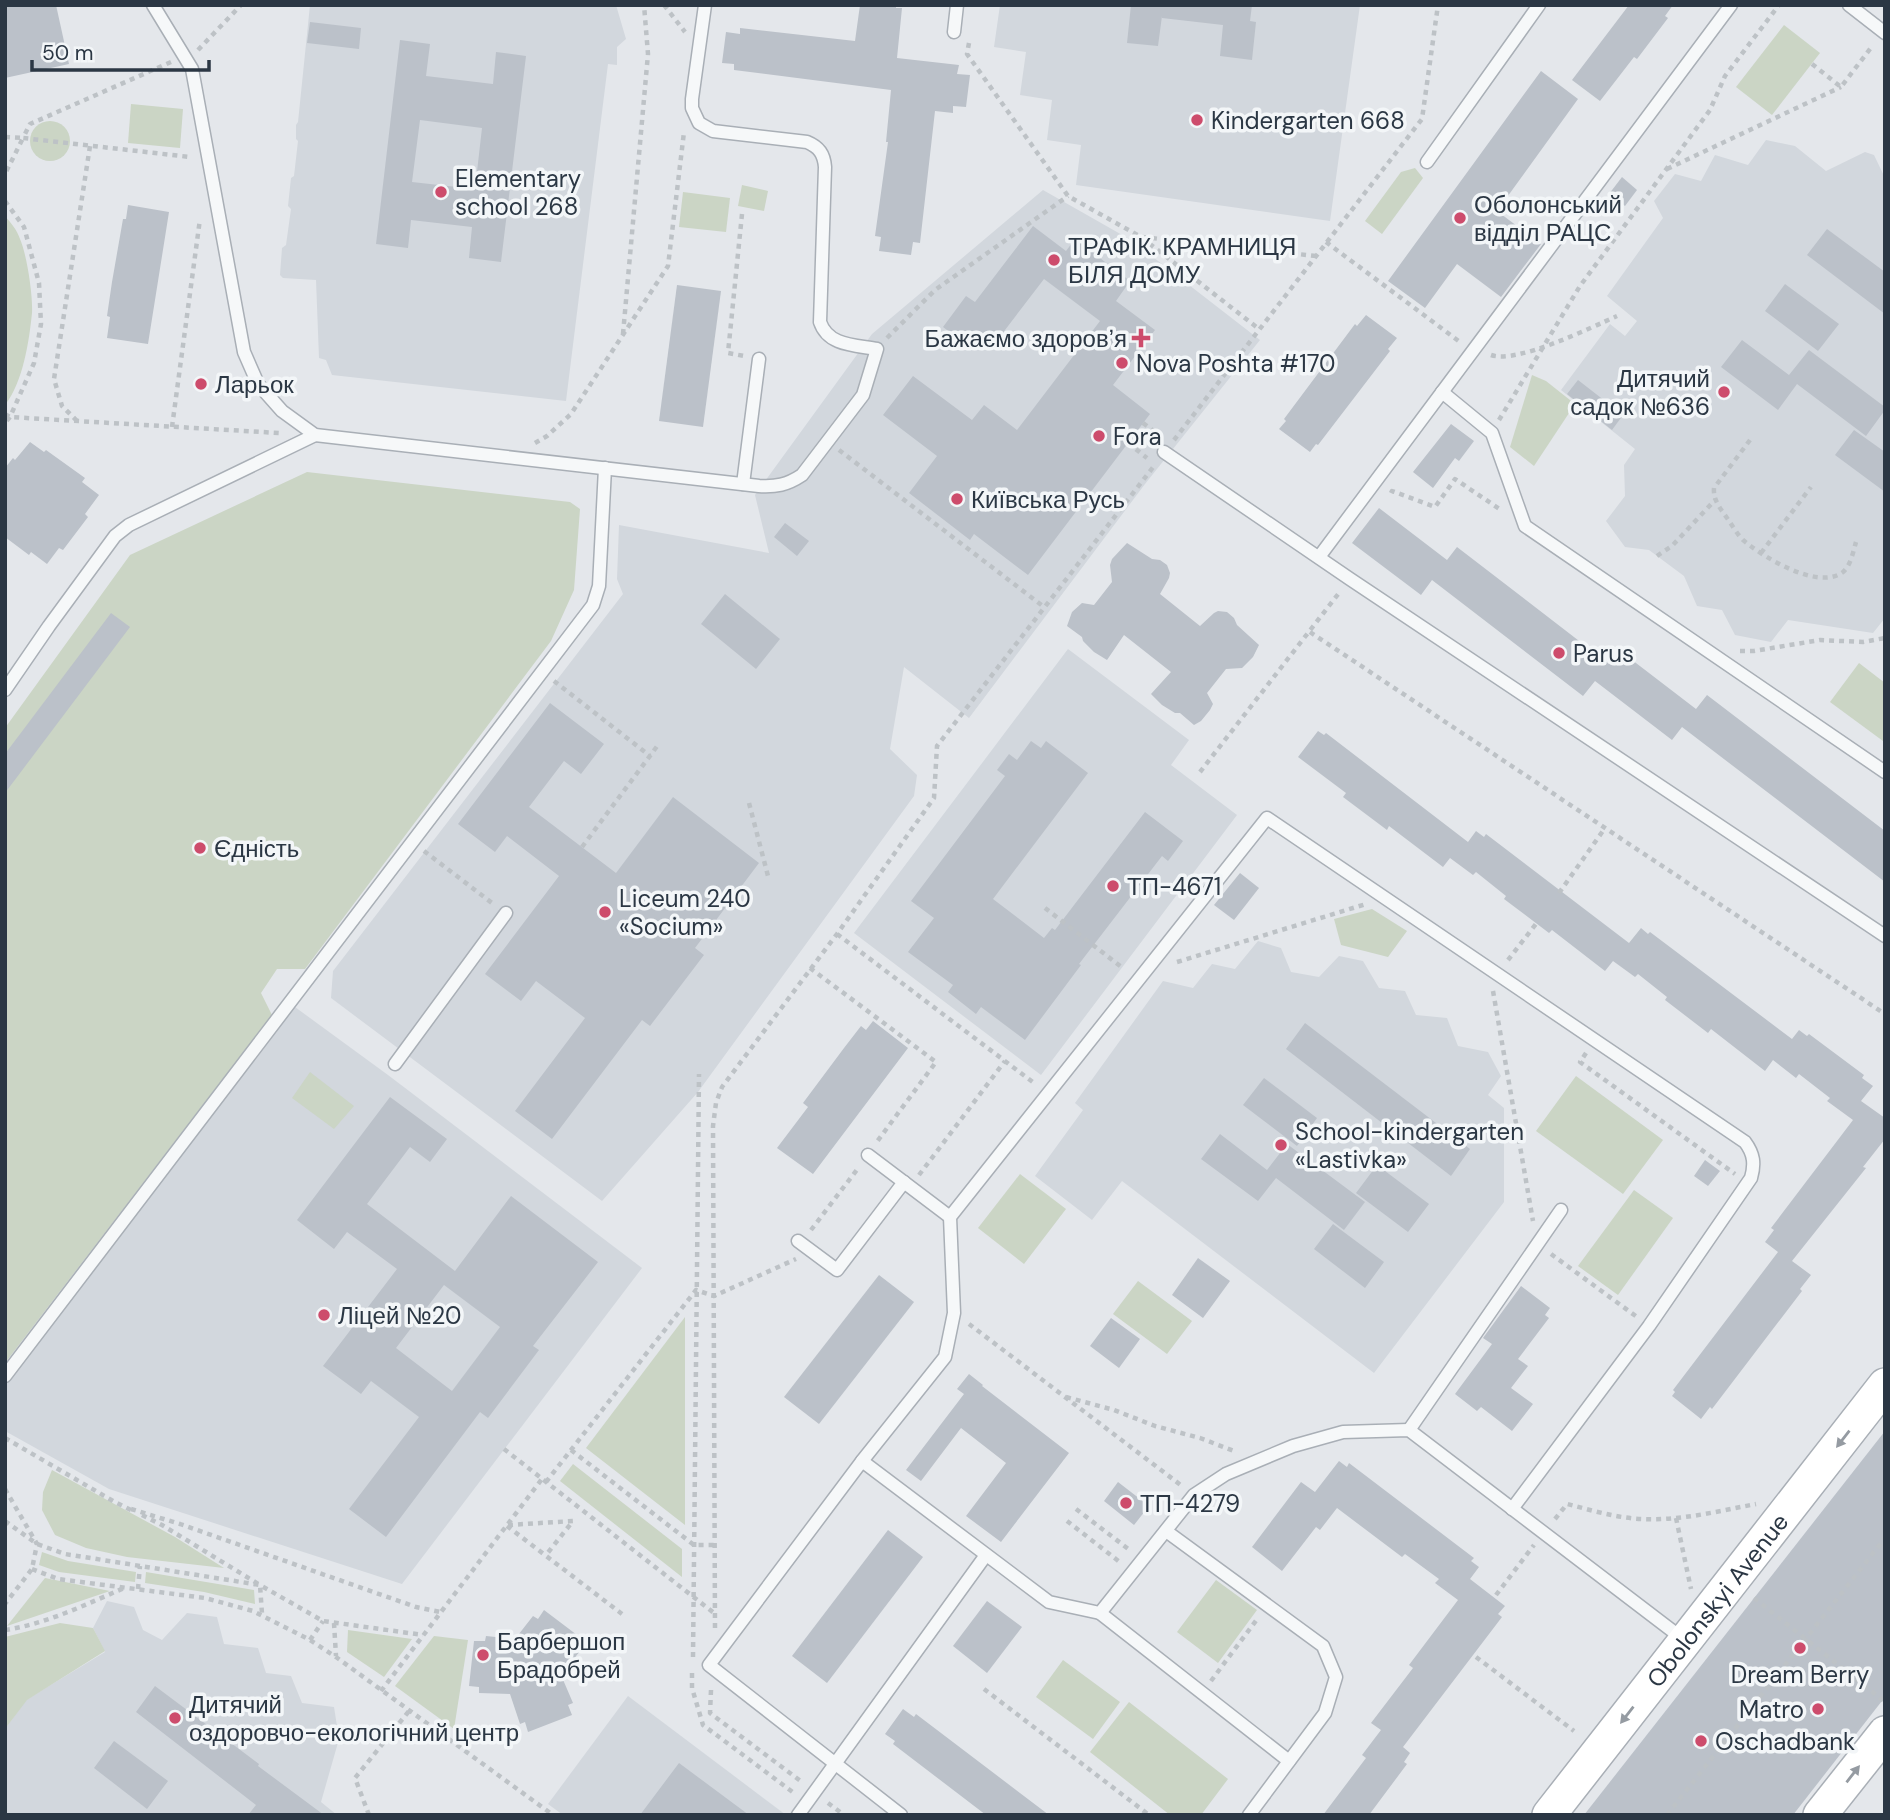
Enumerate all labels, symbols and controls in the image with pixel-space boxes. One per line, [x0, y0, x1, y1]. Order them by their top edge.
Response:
scale bar [32, 28, 208, 72]
text: 50 m [42, 39, 93, 67]
place label: Kindergarten 668 [1211, 105, 1405, 136]
marker: Kindergarten 668 [1189, 112, 1205, 128]
place label: Elementary school 268 [455, 163, 581, 222]
marker: Elementary school 268 [433, 184, 449, 200]
place label: Оболонський відділ РАЦС [1474, 189, 1622, 248]
marker: Оболонський відділ РАЦС [1452, 210, 1468, 226]
place label: ТРАФІК. КРАМНИЦЯ БІЛЯ ДОМУ [1068, 231, 1296, 290]
marker: ТРАФІК. КРАМНИЦЯ БІЛЯ ДОМУ [1046, 252, 1062, 268]
place label: Бажаємо здоровʼя [924, 323, 1127, 354]
marker: Бажаємо здоровʼя [1133, 330, 1149, 346]
place label: Nova Poshta #170 [1136, 348, 1336, 379]
marker: Nova Poshta #170 [1114, 355, 1130, 371]
place label: Дитячий садок №636 [1570, 363, 1710, 422]
place label: Ларьок [215, 369, 294, 400]
marker: Ларьок [193, 376, 209, 392]
marker: Дитячий садок №636 [1716, 384, 1732, 400]
place label: Fora [1113, 421, 1162, 452]
marker: Fora [1091, 428, 1107, 444]
place label: Київська Русь [971, 484, 1125, 515]
marker: Київська Русь [949, 491, 965, 507]
place label: Parus [1573, 638, 1634, 669]
marker: Parus [1551, 645, 1567, 661]
place label: Єдність [214, 833, 299, 864]
marker: Єдність [192, 840, 208, 856]
place label: ТП-4671 [1127, 871, 1221, 902]
marker: ТП-4671 [1105, 878, 1121, 894]
place label: Liceum 240 «Socium» [619, 883, 751, 942]
marker: Liceum 240 «Socium» [597, 904, 613, 920]
place label: School-kindergarten «Lastivka» [1295, 1116, 1524, 1175]
marker: School-kindergarten «Lastivka» [1273, 1137, 1289, 1153]
place label: Ліцей №20 [338, 1300, 461, 1331]
marker: Ліцей №20 [316, 1307, 332, 1323]
one-way arrow [1836, 1430, 1850, 1448]
place label: ТП-4279 [1140, 1488, 1240, 1519]
marker: ТП-4279 [1118, 1495, 1134, 1511]
street label: Obolonskyi Avenue [1639, 1507, 1795, 1693]
place label: Барбершоп Брадобрей [497, 1626, 625, 1685]
marker: Dream Berry [1792, 1640, 1808, 1656]
marker: Барбершоп Брадобрей [475, 1647, 491, 1663]
place label: Dream Berry [1731, 1659, 1869, 1690]
place label: Дитячий оздоровчо-екологічний центр [189, 1689, 519, 1748]
place label: Matro [1739, 1694, 1804, 1725]
marker: Matro [1810, 1701, 1826, 1717]
one-way arrow [1620, 1705, 1635, 1723]
marker: Дитячий оздоровчо-екологічний центр [167, 1710, 183, 1726]
place label: Oschadbank [1715, 1726, 1855, 1757]
marker: Oschadbank [1693, 1733, 1709, 1749]
one-way arrow [1845, 1765, 1860, 1783]

